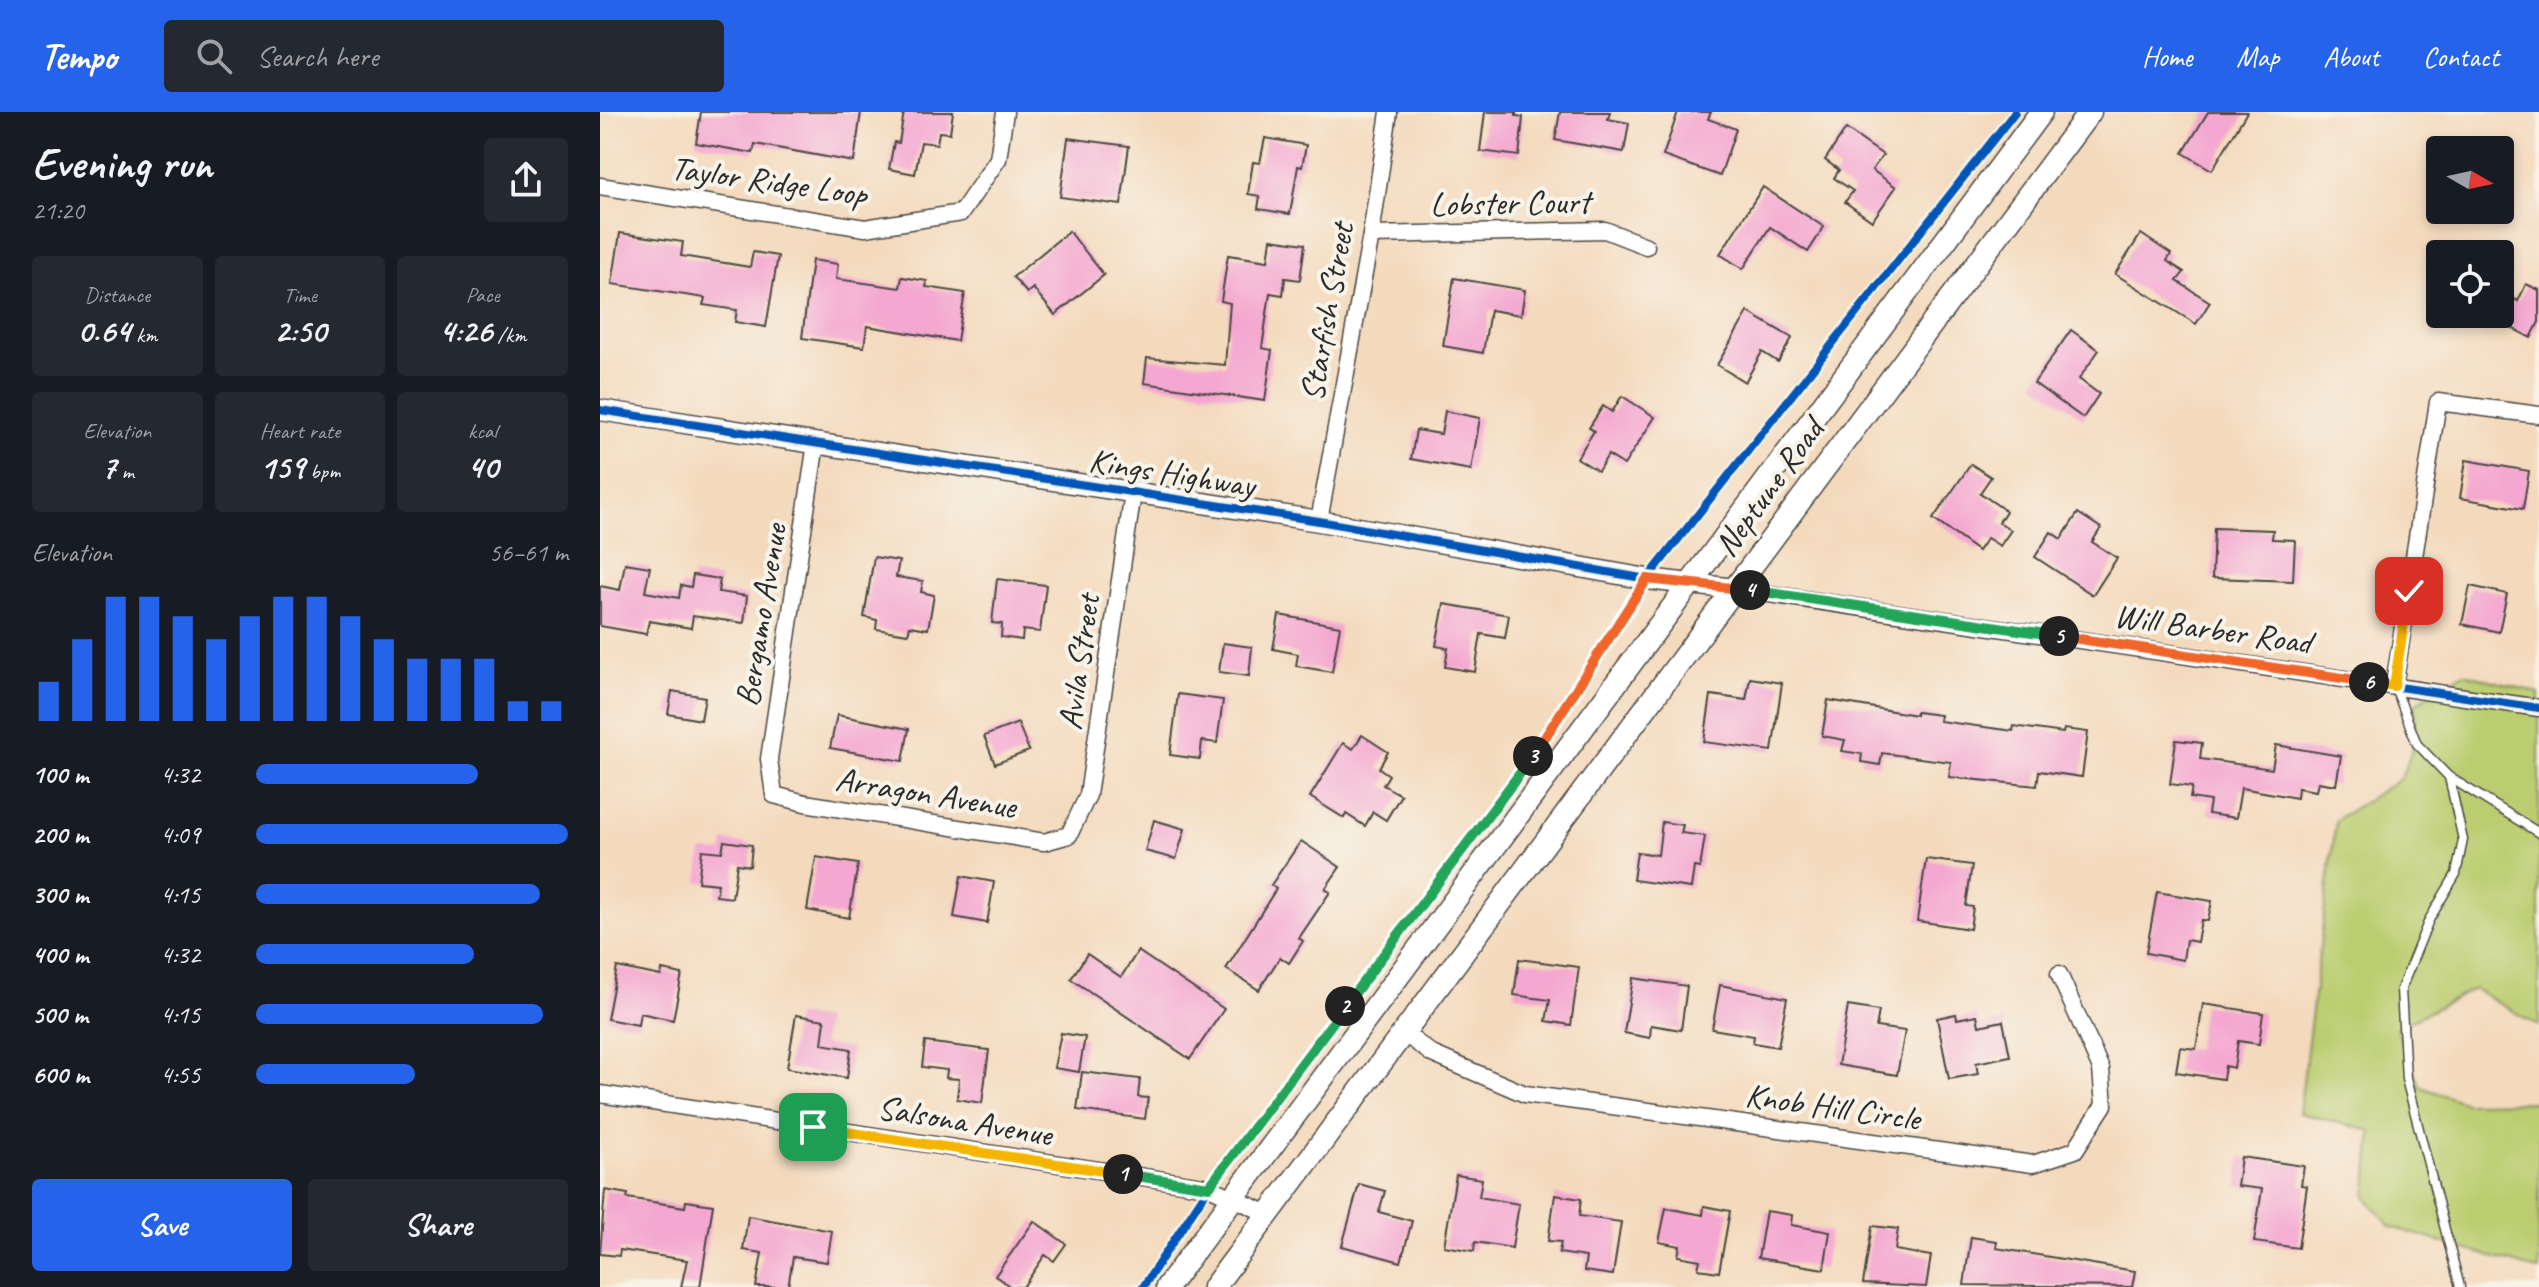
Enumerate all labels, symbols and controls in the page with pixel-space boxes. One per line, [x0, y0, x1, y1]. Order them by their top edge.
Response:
search box [164, 20, 724, 92]
text: Tempo [40, 33, 116, 80]
icon: search [192, 34, 236, 78]
text: Search here [256, 37, 379, 75]
text: Home [2142, 39, 2192, 74]
text: Map [2236, 39, 2279, 74]
text: About [2323, 39, 2379, 74]
text: Contact [2423, 39, 2499, 74]
text: Evening run [32, 136, 212, 191]
north arrow [2426, 136, 2514, 224]
map controls [2426, 136, 2514, 328]
button: share [484, 138, 568, 222]
street label: Taylor Ridge Loop [668, 145, 872, 216]
street label: Lobster Court [1430, 180, 1595, 225]
text: 21:20 [32, 194, 84, 227]
street label: Starfish Street [1290, 216, 1364, 405]
button: locate [2426, 240, 2514, 328]
text: Distance [85, 281, 150, 309]
text: Time [283, 281, 317, 309]
text: Pace [466, 281, 500, 309]
text: 0.64 [77, 309, 131, 352]
text: 2:50 [274, 309, 326, 352]
text: 4:26 [439, 309, 492, 352]
text: km [131, 321, 157, 349]
text: /km [492, 321, 526, 349]
street label: Neptune Road [1704, 406, 1836, 565]
text: Elevation [83, 417, 151, 445]
text: Heart rate [260, 417, 340, 445]
text: kcal [468, 417, 497, 445]
street label: Kings Highway [1086, 438, 1260, 507]
text: 7 [101, 445, 116, 488]
text: 159 [260, 445, 305, 488]
text: 40 [467, 445, 498, 488]
text: m [116, 457, 134, 485]
text: bpm [305, 457, 340, 485]
street label: Bergamo Avenue [725, 519, 796, 709]
text: Elevation [32, 536, 112, 569]
text: 56–61 m [489, 536, 568, 569]
pin [2375, 557, 2443, 625]
icon: check [2387, 569, 2431, 613]
pin: 4 [1730, 570, 1770, 610]
text: 4 [1745, 576, 1755, 604]
street label: Avila Street [1048, 588, 1110, 732]
street label: Will Barber Road [2112, 593, 2319, 664]
pin: 5 [2039, 616, 2079, 656]
text: 5 [2054, 622, 2064, 650]
pin: 6 [2349, 662, 2389, 702]
text: 6 [2364, 668, 2374, 696]
pin: 3 [1513, 736, 1553, 776]
text: 3 [1528, 742, 1538, 770]
street label: Arragon Avenue [833, 757, 1021, 828]
text: 100 m [32, 758, 88, 791]
text: 4:32 [160, 758, 200, 791]
text: 200 m [32, 818, 88, 851]
text: 4:09 [160, 818, 200, 851]
text: 300 m [32, 878, 88, 911]
text: 4:15 [160, 878, 200, 911]
text: 400 m [32, 938, 88, 971]
text: 4:32 [160, 938, 200, 971]
pin: 2 [1325, 986, 1365, 1026]
text: 2 [1340, 992, 1350, 1020]
text: 500 m [32, 998, 88, 1031]
text: 4:15 [160, 998, 200, 1031]
text: 600 m [32, 1058, 89, 1091]
text: 4:55 [160, 1058, 200, 1091]
street label: Knob Hill Circle [1743, 1073, 1926, 1140]
street label: Salsona Avenue [875, 1085, 1057, 1156]
pin [779, 1093, 847, 1161]
icon: arrive [791, 1105, 835, 1149]
pin: 1 [1103, 1154, 1143, 1194]
text: 1 [1118, 1160, 1128, 1188]
button: Save [32, 1179, 292, 1271]
button: Share [308, 1179, 568, 1271]

